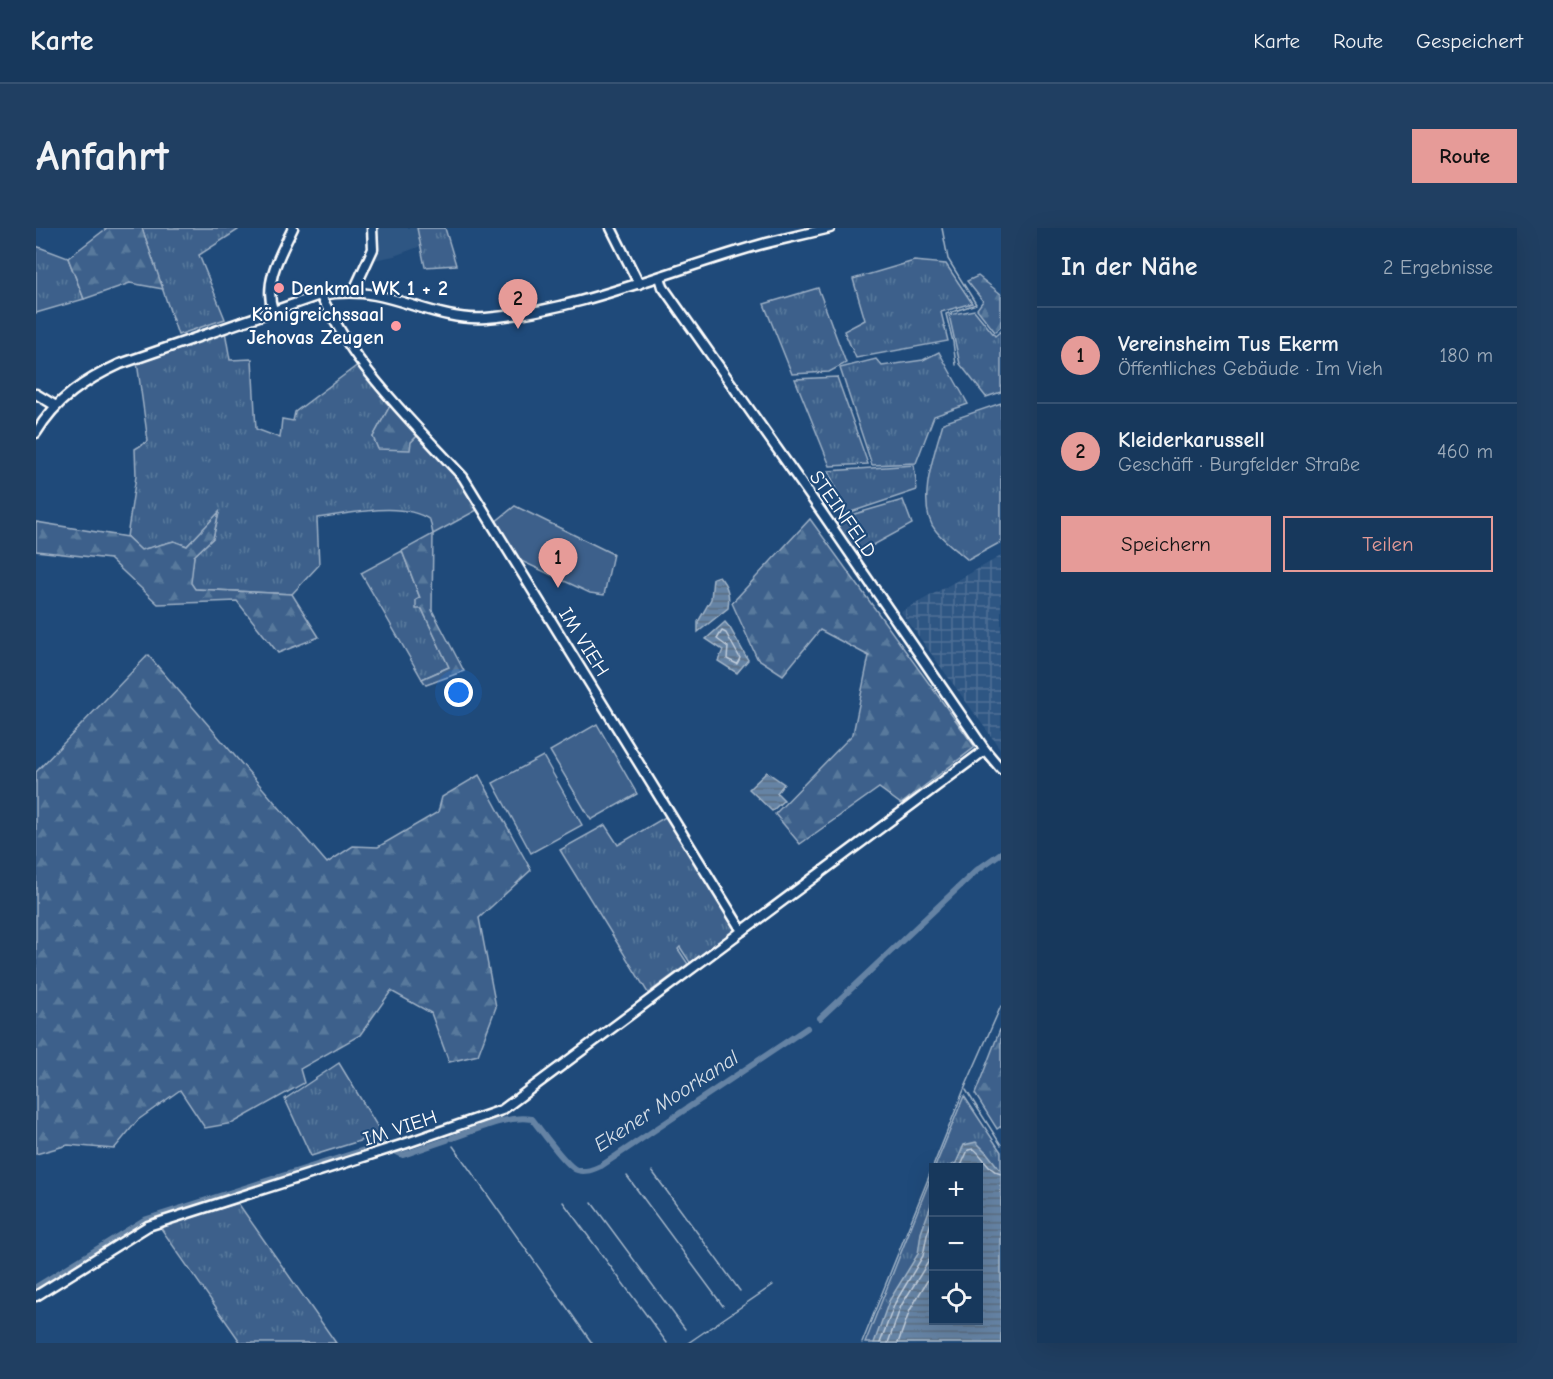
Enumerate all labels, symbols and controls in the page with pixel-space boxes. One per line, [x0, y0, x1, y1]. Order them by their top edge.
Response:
text: Karte [30, 25, 94, 57]
text: Karte [1253, 29, 1300, 53]
text: Route [1333, 29, 1383, 53]
text: Gespeichert [1416, 29, 1523, 53]
button: Route [1412, 129, 1517, 183]
text: Anfahrt [36, 132, 169, 181]
text: In der Nähe [1061, 252, 1198, 282]
text: 2 Ergebnisse [1383, 256, 1493, 279]
place label: Denkmal WK 1 + 2 [291, 277, 448, 300]
pin: 2 [498, 279, 538, 329]
marker: Denkmal WK 1 + 2 [272, 281, 286, 295]
place label: Königreichssaal Jehovas Zeugen [247, 303, 384, 349]
marker: Königreichssaal Jehovas Zeugen [389, 319, 403, 333]
text: Vereinsheim Tus Ekerm [1118, 331, 1339, 357]
text: 1 [1077, 344, 1084, 367]
text: 180 m [1439, 344, 1493, 367]
text: Öffentliches Gebäude · Im Vieh [1118, 357, 1383, 380]
text: Kleiderkarussell [1118, 427, 1265, 453]
text: 2 [1076, 440, 1085, 463]
text: 460 m [1437, 440, 1493, 463]
text: Geschäft · Burgfelder Straße [1118, 453, 1360, 476]
street label: STEINFELD [805, 466, 881, 562]
button: Speichern [1061, 516, 1271, 572]
button: Teilen [1283, 516, 1493, 572]
pin: 1 [538, 538, 578, 588]
street label: IM VIEH [554, 604, 614, 680]
your location [444, 678, 473, 707]
water label: Ekener Moorkanal [589, 1045, 743, 1157]
street label: IM VIEH [360, 1105, 440, 1151]
map controls [929, 1163, 983, 1325]
button: + [929, 1163, 983, 1217]
button: − [929, 1217, 983, 1271]
button: locate [929, 1271, 983, 1325]

